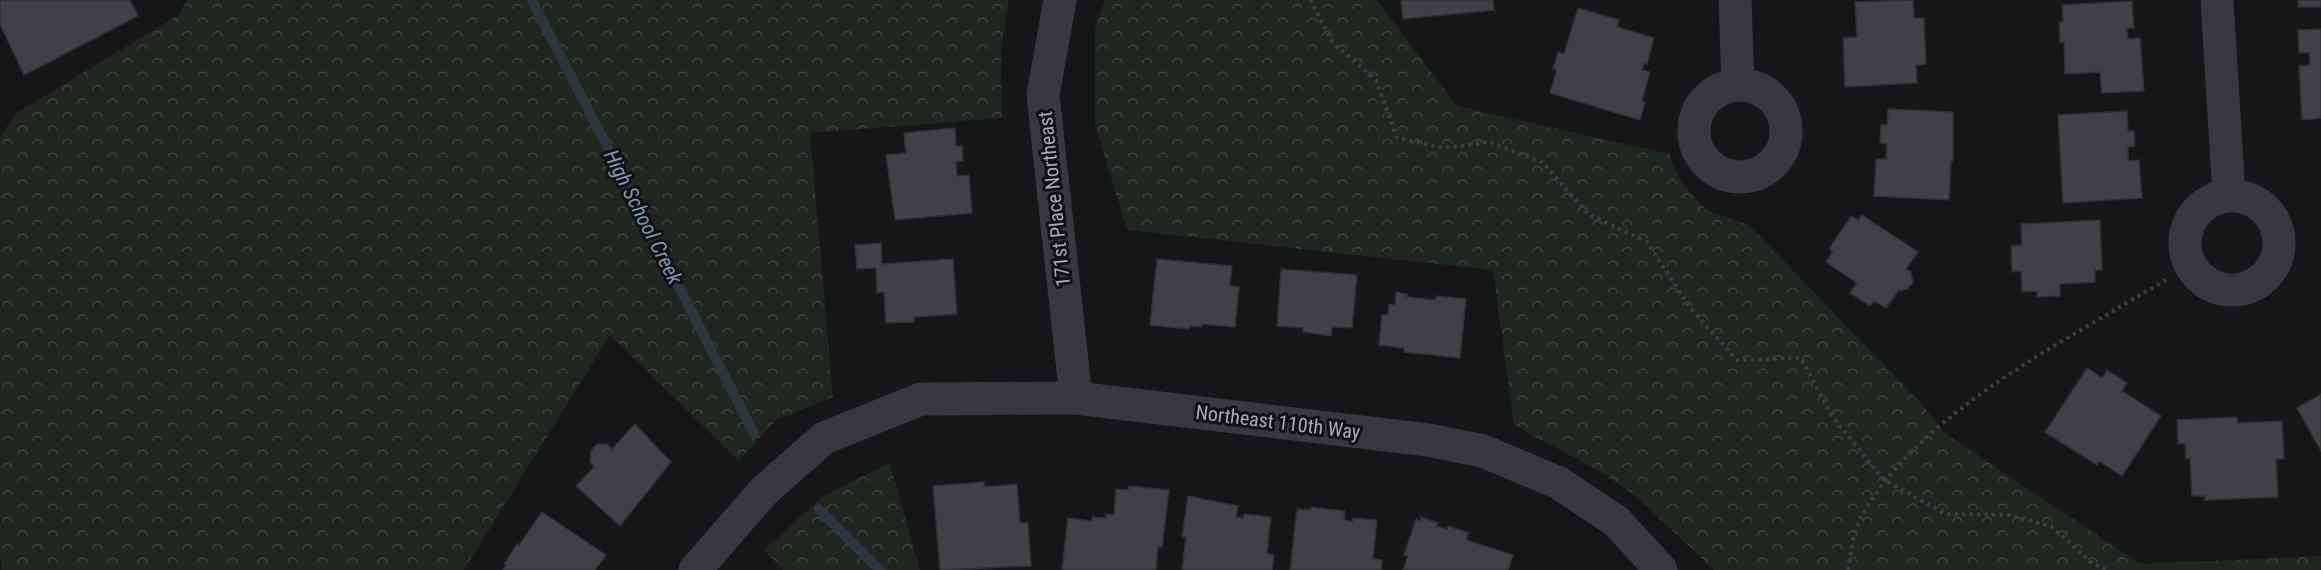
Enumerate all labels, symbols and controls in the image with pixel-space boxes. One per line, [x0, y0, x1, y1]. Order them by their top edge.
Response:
street label: 171st Place Northeast [1033, 110, 1075, 288]
water label: High School Creek [599, 146, 688, 289]
street label: Northeast 110th Way [1194, 400, 1362, 444]

